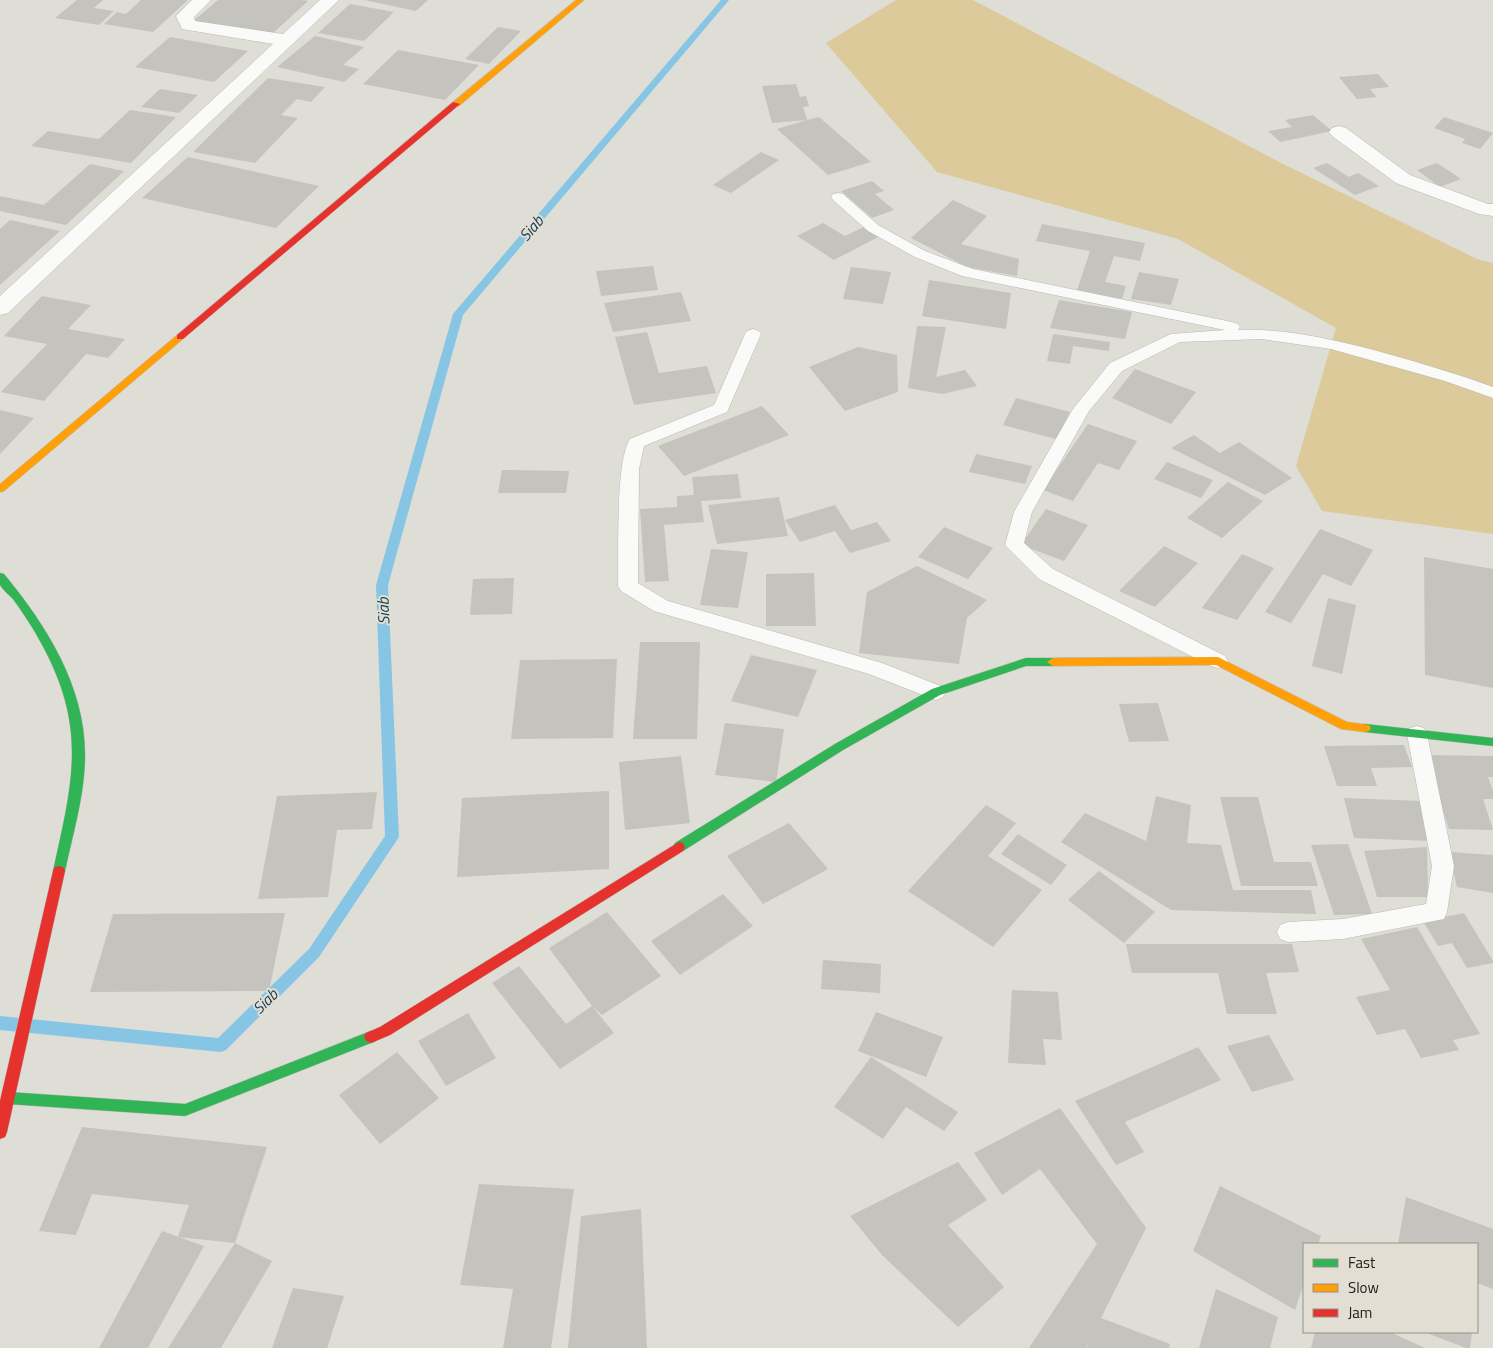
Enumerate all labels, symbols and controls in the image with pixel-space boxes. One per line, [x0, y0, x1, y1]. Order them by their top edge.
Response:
water label: Siab [513, 209, 550, 246]
water label: Siab [370, 596, 395, 625]
water label: Siab [247, 982, 284, 1019]
legend [1303, 1243, 1478, 1333]
text: Fast [1348, 1251, 1376, 1274]
text: Slow [1348, 1276, 1379, 1299]
text: Jam [1348, 1301, 1372, 1324]

